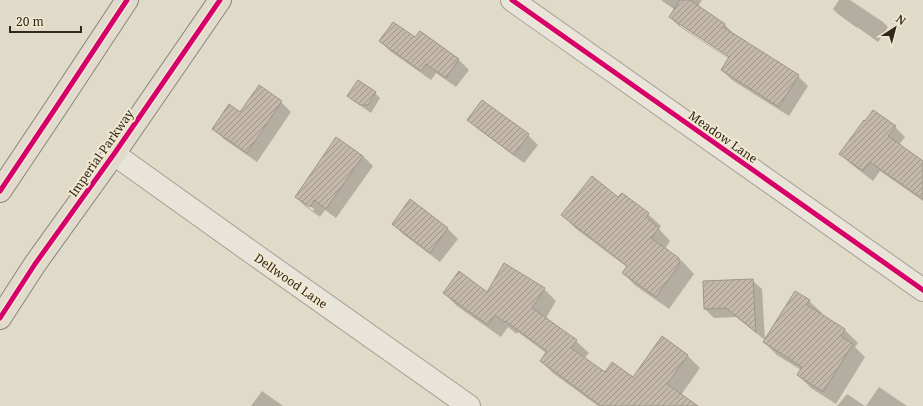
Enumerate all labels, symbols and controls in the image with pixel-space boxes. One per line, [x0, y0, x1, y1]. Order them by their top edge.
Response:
scale bar [10, 8, 81, 34]
north arrow [875, 8, 915, 48]
text: N [893, 11, 909, 28]
text: 20 m [16, 13, 44, 30]
street label: Imperial Parkway [65, 106, 138, 200]
street label: Meadow Lane [685, 107, 761, 167]
street label: Dellwood Lane [251, 249, 331, 313]

